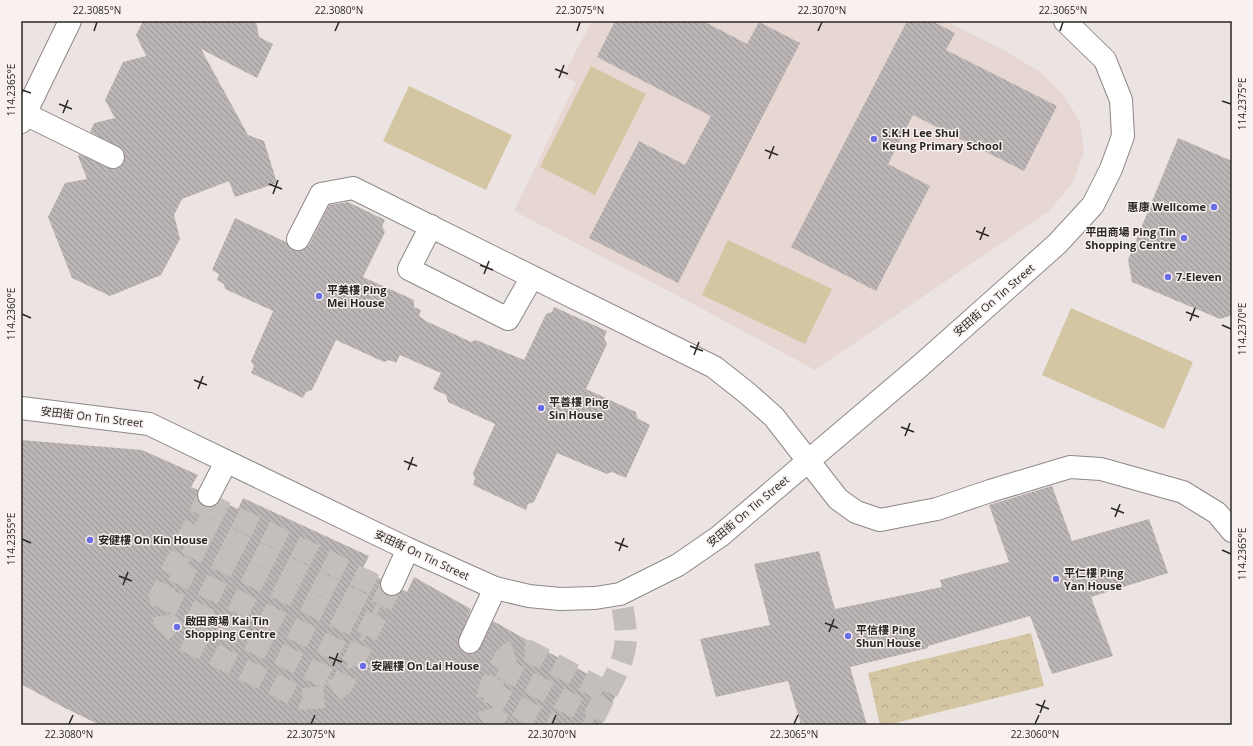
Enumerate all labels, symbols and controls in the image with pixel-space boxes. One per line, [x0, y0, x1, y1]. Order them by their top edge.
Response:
text: 22.3085°N [73, 3, 121, 17]
text: 22.3080°N [315, 3, 363, 17]
text: 22.3075°N [556, 3, 604, 17]
text: 22.3070°N [798, 3, 846, 17]
text: 22.3065°N [1039, 3, 1087, 17]
text: 114.2365°E [4, 64, 18, 116]
text: 114.2375°E [1235, 78, 1249, 130]
place label: S.K.H Lee Shui Keung Primary School [882, 125, 1002, 153]
marker: S.K.H Lee Shui Keung Primary School [869, 134, 879, 144]
place label: 惠康 Wellcome [1128, 199, 1206, 214]
marker: 惠康 Wellcome [1209, 202, 1219, 212]
place label: 平田商場 Ping Tin Shopping Centre [1085, 224, 1176, 252]
marker: 平田商場 Ping Tin Shopping Centre [1179, 233, 1189, 243]
street label: 安田街 On Tin Street [950, 260, 1038, 339]
place label: 7-Eleven [1176, 269, 1222, 284]
marker: 7-Eleven [1163, 272, 1173, 282]
place label: 平美樓 Ping Mei House [327, 282, 387, 310]
text: 114.2360°E [4, 288, 18, 340]
marker: 平美樓 Ping Mei House [314, 291, 324, 301]
text: 114.2370°E [1235, 303, 1249, 355]
place label: 平善樓 Ping Sin House [549, 394, 609, 422]
street label: 安田街 On Tin Street [40, 403, 144, 430]
marker: 平善樓 Ping Sin House [536, 403, 546, 413]
street label: 安田街 On Tin Street [703, 472, 792, 550]
text: 114.2355°E [4, 513, 18, 565]
street label: 安田街 On Tin Street [372, 526, 472, 583]
text: 114.2365°E [1235, 528, 1249, 580]
place label: 安健樓 On Kin House [98, 532, 208, 547]
marker: 安健樓 On Kin House [85, 535, 95, 545]
place label: 平仁樓 Ping Yan House [1064, 565, 1124, 593]
marker: 平仁樓 Ping Yan House [1051, 574, 1061, 584]
place label: 啟田商場 Kai Tin Shopping Centre [185, 613, 276, 641]
marker: 啟田商場 Kai Tin Shopping Centre [172, 622, 182, 632]
place label: 平信樓 Ping Shun House [856, 622, 922, 650]
marker: 平信樓 Ping Shun House [843, 631, 853, 641]
place label: 安麗樓 On Lai House [371, 658, 480, 673]
marker: 安麗樓 On Lai House [358, 661, 368, 671]
text: 22.3080°N [45, 727, 93, 741]
text: 22.3075°N [287, 727, 335, 741]
text: 22.3070°N [528, 727, 576, 741]
text: 22.3065°N [770, 727, 818, 741]
text: 22.3060°N [1011, 727, 1059, 741]

